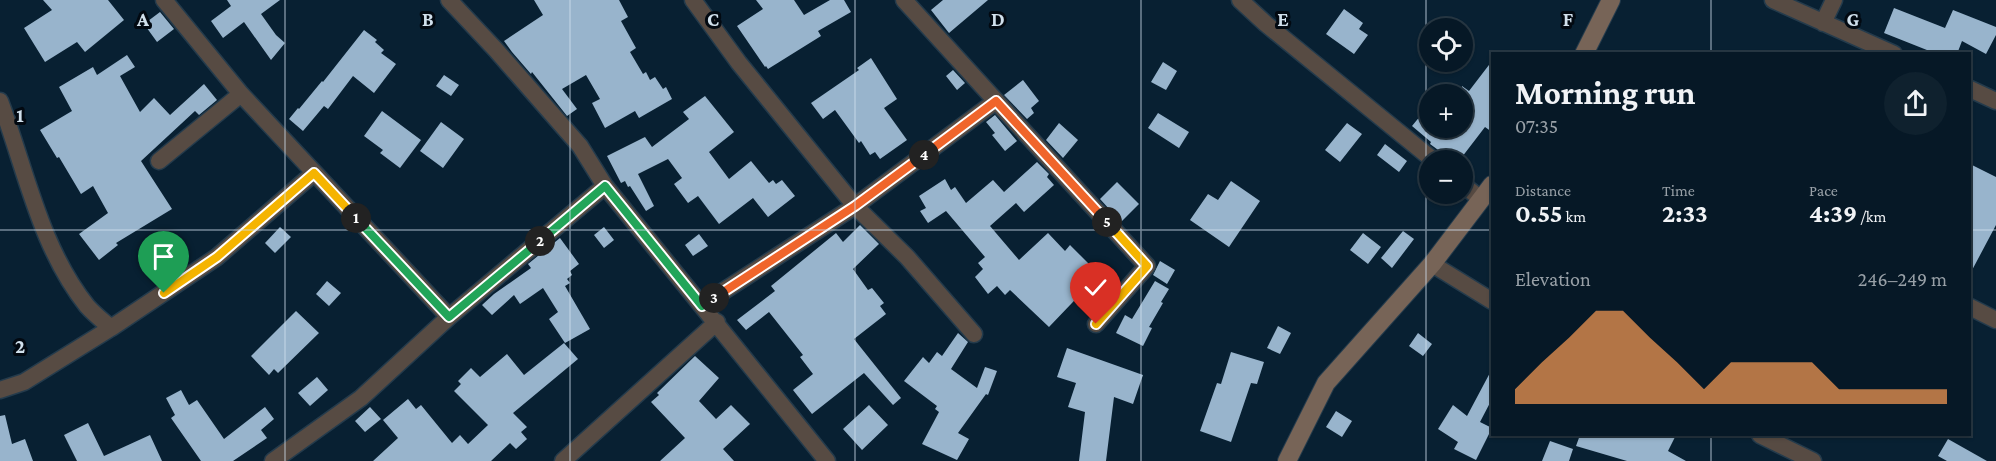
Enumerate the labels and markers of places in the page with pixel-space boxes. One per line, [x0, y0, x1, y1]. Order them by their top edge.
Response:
pin: 4 [909, 140, 939, 170]
pin: 1 [341, 203, 371, 233]
pin: 5 [1092, 207, 1122, 237]
pin: 2 [525, 226, 555, 256]
pin [138, 231, 189, 293]
pin [1070, 262, 1121, 324]
pin: 3 [699, 283, 729, 313]

